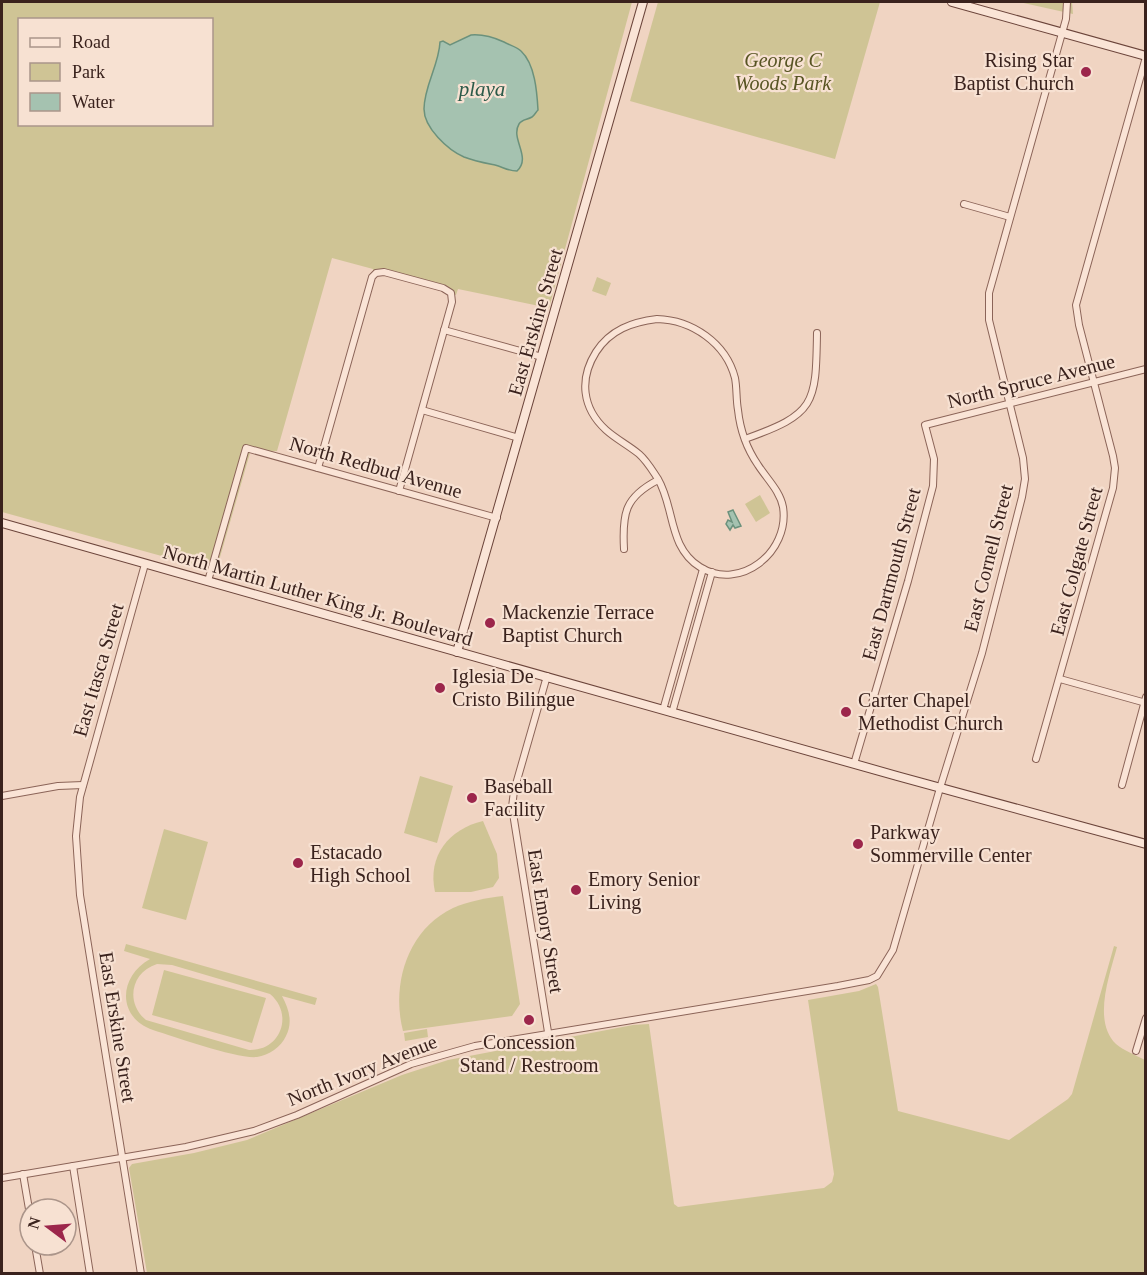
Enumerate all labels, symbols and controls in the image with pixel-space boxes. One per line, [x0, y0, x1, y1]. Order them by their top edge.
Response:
legend [18, 18, 213, 126]
text: Road [72, 32, 110, 52]
park label: George C Woods Park [735, 49, 832, 94]
place label: Rising Star Baptist Church [953, 49, 1074, 95]
text: Park [72, 62, 105, 82]
marker: Rising Star Baptist Church [1079, 65, 1093, 79]
water label: playa [457, 77, 505, 101]
text: Water [72, 92, 115, 112]
street label: East Erskine Street [503, 245, 567, 398]
street label: North Spruce Avenue [945, 350, 1117, 413]
street label: North Redbud Avenue [287, 432, 465, 502]
street label: East Cornell Street [959, 482, 1017, 634]
street label: East Colgate Street [1046, 484, 1108, 638]
street label: East Dartmouth Street [857, 485, 925, 663]
street label: North Martin Luther King Jr. Boulevard [160, 540, 475, 651]
street label: East Itasca Street [68, 600, 128, 739]
place label: Mackenzie Terrace Baptist Church [502, 601, 654, 647]
marker: Mackenzie Terrace Baptist Church [483, 616, 497, 630]
place label: Iglesia De Cristo Bilingue [452, 665, 575, 711]
marker: Iglesia De Cristo Bilingue [433, 681, 447, 695]
place label: Carter Chapel Methodist Church [858, 689, 1003, 734]
marker: Carter Chapel Methodist Church [839, 705, 853, 719]
place label: Baseball Facility [484, 775, 553, 821]
marker: Baseball Facility [465, 791, 479, 805]
place label: Parkway Sommerville Center [870, 821, 1032, 866]
marker: Parkway Sommerville Center [851, 837, 865, 851]
place label: Estacado High School [310, 841, 411, 887]
street label: East Emory Street [523, 847, 568, 995]
marker: Estacado High School [291, 856, 305, 870]
place label: Emory Senior Living [588, 868, 700, 914]
marker: Emory Senior Living [569, 883, 583, 897]
street label: East Erskine Street [95, 950, 141, 1104]
marker: Concession Stand / Restroom [522, 1013, 536, 1027]
street label: North Ivory Avenue [284, 1030, 441, 1111]
place label: Concession Stand / Restroom [460, 1031, 599, 1076]
north arrow [18, 1197, 78, 1257]
text: N [24, 1215, 44, 1231]

